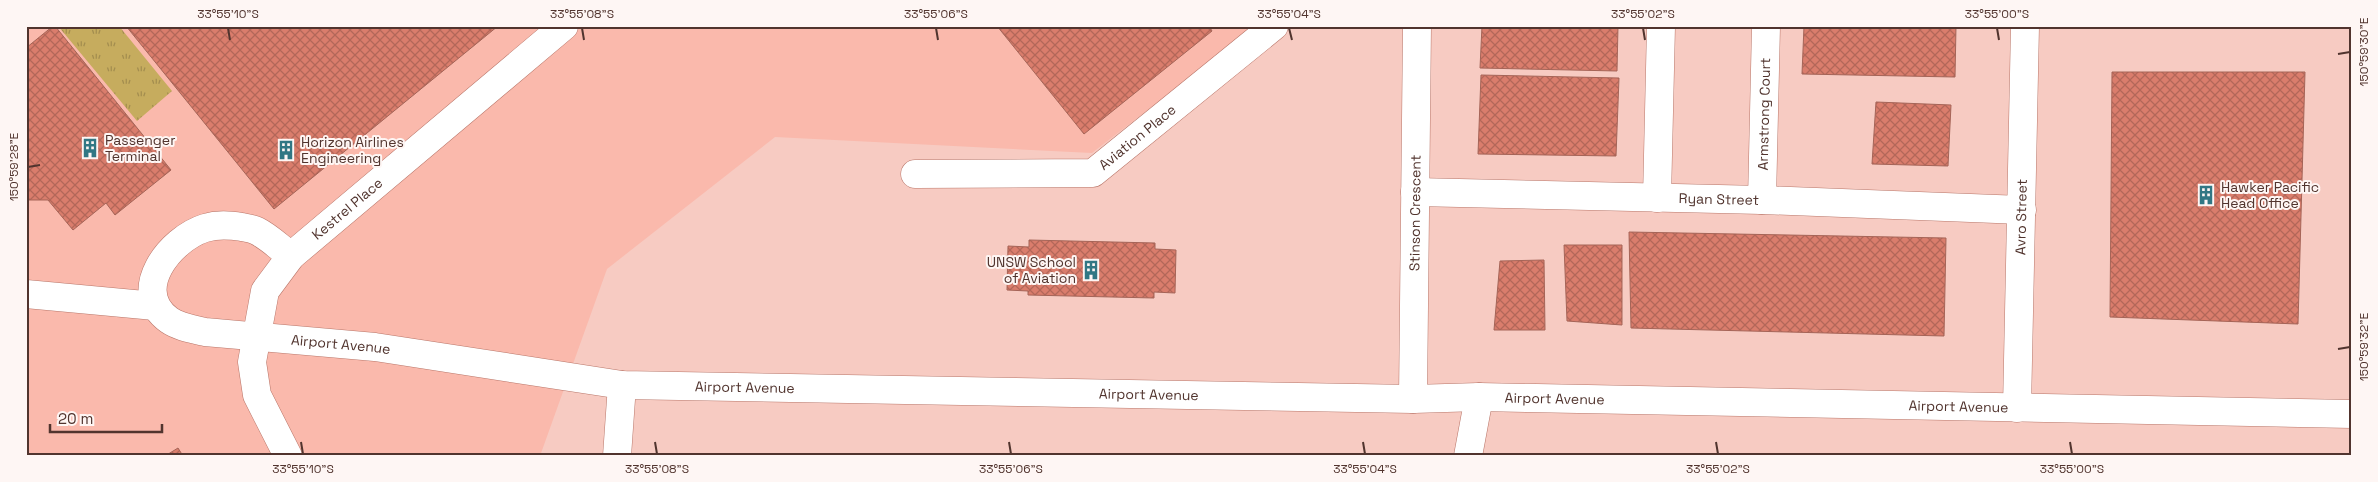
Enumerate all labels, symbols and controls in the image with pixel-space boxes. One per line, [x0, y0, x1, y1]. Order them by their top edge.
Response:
text: 33°55'10"S [197, 6, 259, 22]
text: 33°55'08"S [550, 6, 614, 22]
text: 33°55'06"S [904, 6, 968, 22]
text: 33°55'04"S [1257, 6, 1321, 22]
text: 33°55'02"S [1611, 6, 1675, 22]
text: 33°55'00"S [1965, 6, 2029, 22]
text: 150°59'30"E [2356, 17, 2372, 86]
street label: Armstrong Court [1754, 57, 1774, 171]
street label: Aviation Place [1095, 100, 1180, 174]
place label: Passenger Terminal [105, 131, 175, 165]
text: 150°59'28"E [6, 132, 22, 201]
place label: Horizon Airlines Engineering [301, 133, 404, 167]
building icon: Passenger Terminal [79, 137, 101, 159]
building icon: Horizon Airlines Engineering [275, 139, 297, 161]
street label: Stinson Crescent [1405, 155, 1425, 271]
street label: Kestrel Place [308, 174, 386, 244]
place label: Hawker Pacific Head Office [2221, 178, 2319, 212]
street label: Avro Street [2011, 179, 2031, 255]
building icon: Hawker Pacific Head Office [2195, 184, 2217, 206]
street label: Ryan Street [1678, 189, 1759, 209]
place label: UNSW School of Aviation [987, 253, 1076, 287]
building icon: UNSW School of Aviation [1080, 259, 1102, 281]
text: 150°59'32"E [2356, 313, 2372, 381]
street label: Airport Avenue [290, 331, 392, 358]
street label: Airport Avenue [695, 377, 795, 397]
street label: Airport Avenue [1099, 384, 1199, 404]
street label: Airport Avenue [1505, 389, 1605, 408]
street label: Airport Avenue [1908, 396, 2009, 416]
scale bar [50, 402, 162, 434]
text: 20 m [58, 409, 93, 428]
text: 33°55'10"S [272, 461, 334, 477]
text: 33°55'08"S [625, 461, 689, 477]
text: 33°55'06"S [979, 461, 1043, 477]
text: 33°55'04"S [1333, 461, 1397, 477]
text: 33°55'02"S [1686, 461, 1750, 477]
text: 33°55'00"S [2040, 461, 2104, 477]

